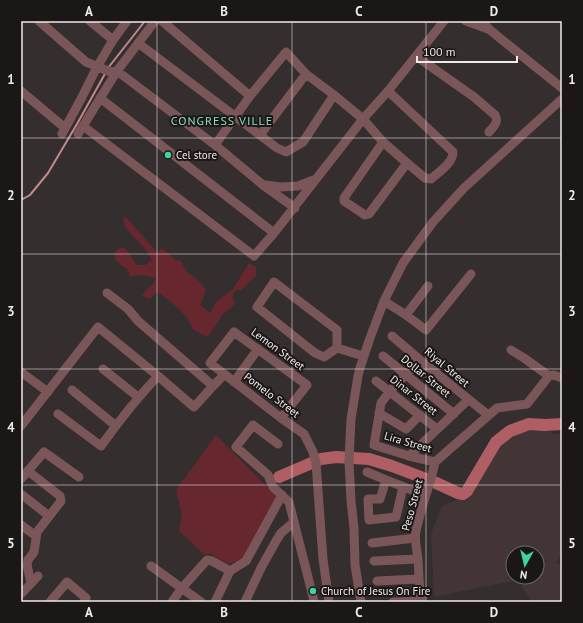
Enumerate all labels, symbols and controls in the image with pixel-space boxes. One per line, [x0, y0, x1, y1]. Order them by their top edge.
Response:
text: A [85, 3, 93, 20]
text: B [220, 3, 228, 20]
text: C [355, 3, 363, 20]
text: D [490, 3, 498, 20]
scale bar [417, 38, 517, 64]
text: 100 m [423, 44, 456, 59]
text: 1 [7, 71, 15, 88]
text: 1 [568, 71, 576, 88]
district label: CONGRESS VILLE [171, 113, 273, 128]
place label: Cel store [176, 148, 218, 162]
marker: Cel store [163, 150, 173, 160]
text: 2 [7, 187, 15, 204]
text: 2 [568, 187, 576, 204]
text: 3 [7, 303, 15, 320]
text: 3 [568, 303, 576, 320]
street label: Lemon Street [249, 325, 308, 373]
street label: Riyal Street [422, 344, 473, 390]
street label: Dollar Street [398, 352, 454, 400]
street label: Pomelo Street [241, 369, 303, 421]
street label: Dinar Street [387, 372, 441, 418]
text: 4 [7, 419, 15, 436]
text: 4 [568, 419, 576, 436]
street label: Lira Street [383, 429, 434, 456]
street label: Peso Street [398, 477, 426, 532]
text: 5 [7, 535, 15, 552]
text: 5 [568, 535, 576, 552]
north arrow [505, 545, 545, 585]
text: N [519, 567, 528, 582]
place label: Church of Jesus On Fire [321, 584, 431, 598]
marker: Church of Jesus On Fire [308, 586, 318, 596]
text: A [85, 604, 93, 621]
text: B [220, 604, 228, 621]
text: C [355, 604, 363, 621]
text: D [490, 604, 498, 621]

